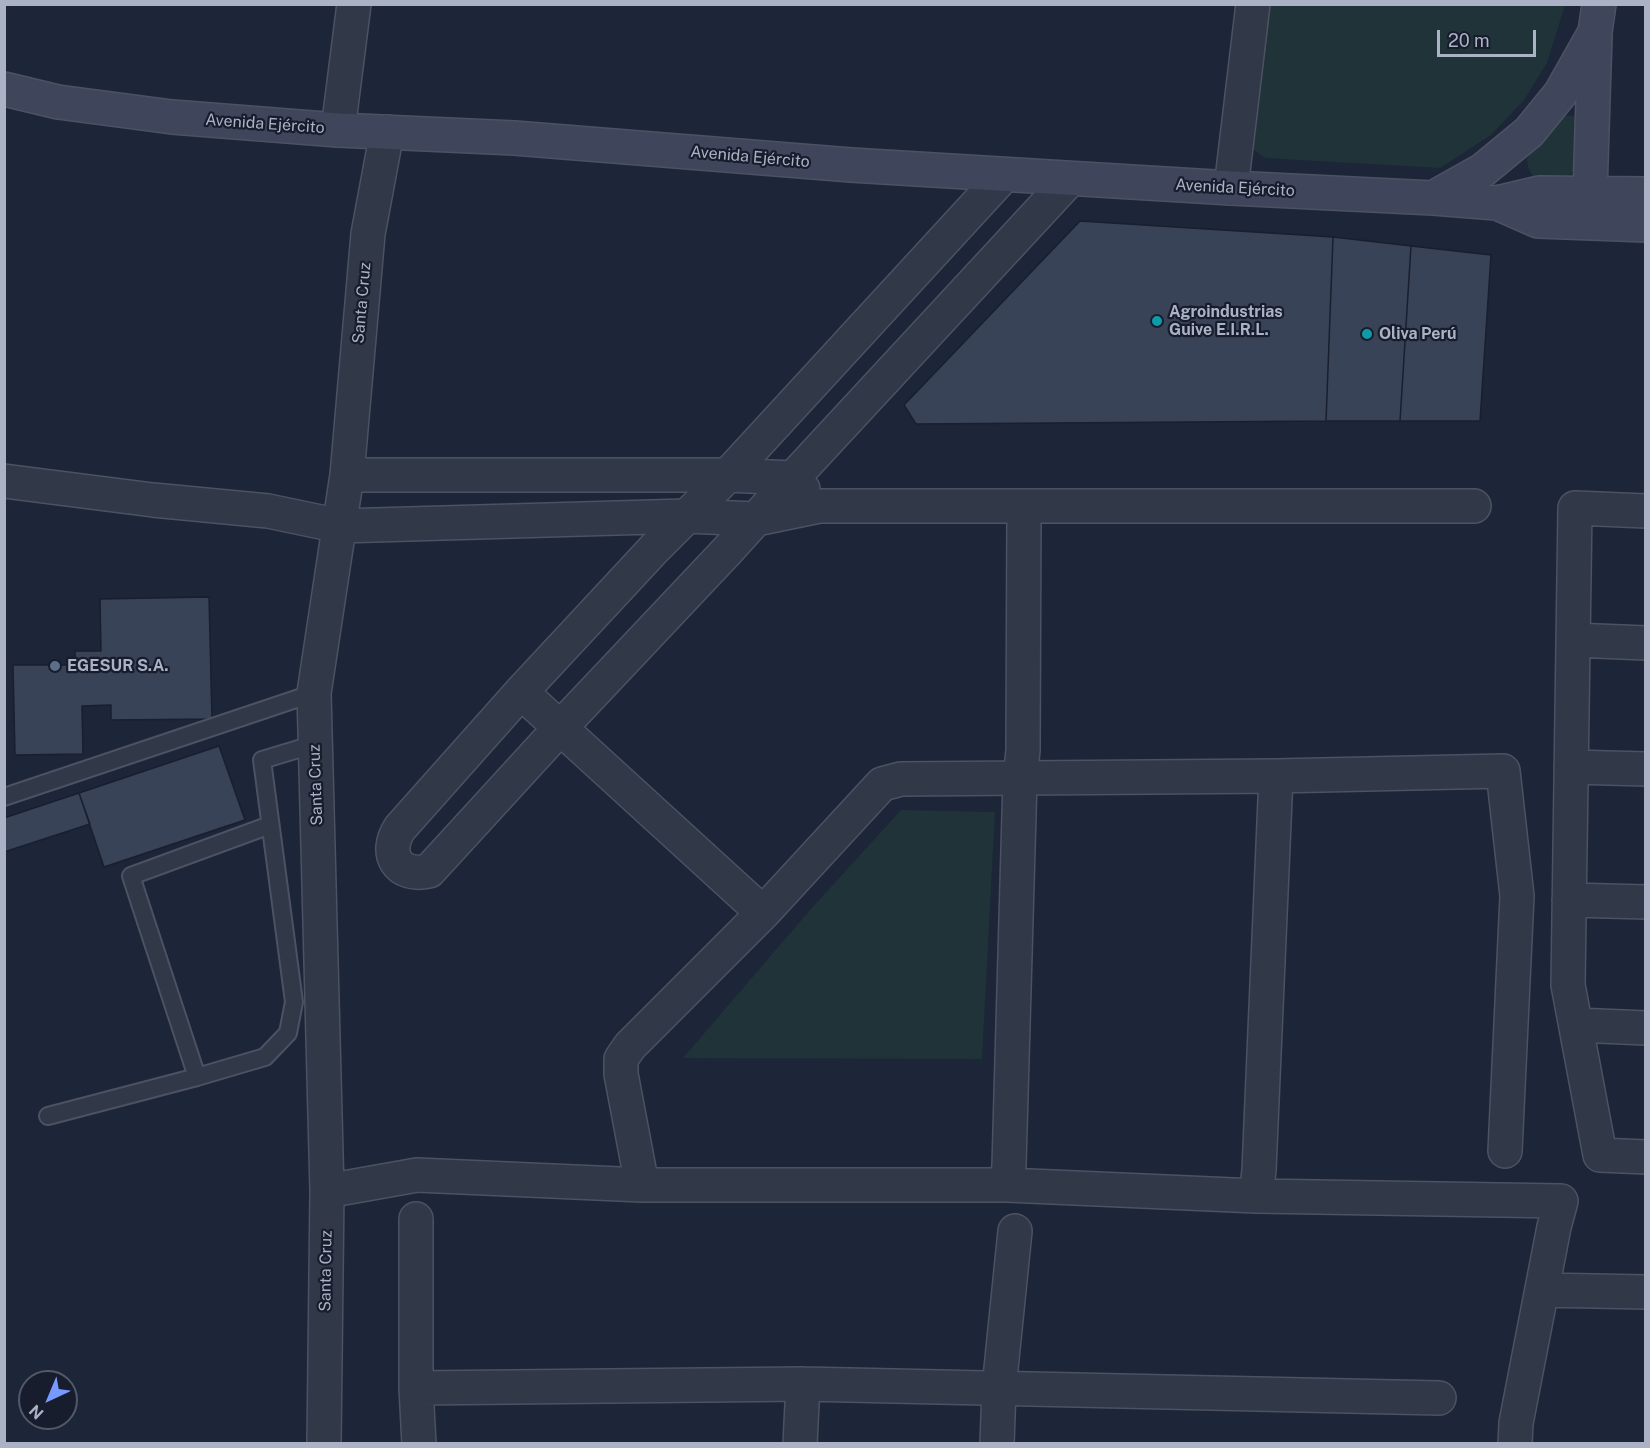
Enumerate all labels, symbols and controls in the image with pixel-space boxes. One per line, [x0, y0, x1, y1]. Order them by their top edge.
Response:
scale bar [1440, 18, 1539, 56]
text: 20 m [1448, 30, 1490, 51]
street label: Avenida Ejército [205, 110, 325, 138]
street label: Avenida Ejército [690, 142, 810, 172]
street label: Avenida Ejército [1175, 175, 1295, 201]
street label: Santa Cruz [349, 262, 375, 344]
place label: Agroindustrias Guive E.I.R.L. [1169, 302, 1283, 340]
marker: Agroindustrias Guive E.I.R.L. [1150, 314, 1164, 328]
place label: Oliva Perú [1379, 324, 1457, 344]
marker: Oliva Perú [1360, 327, 1374, 341]
place label: EGESUR S.A. [67, 656, 169, 676]
marker: EGESUR S.A. [48, 659, 62, 673]
street label: Santa Cruz [305, 744, 327, 826]
street label: Santa Cruz [316, 1230, 336, 1312]
north arrow [18, 1370, 78, 1430]
text: N [25, 1401, 48, 1423]

